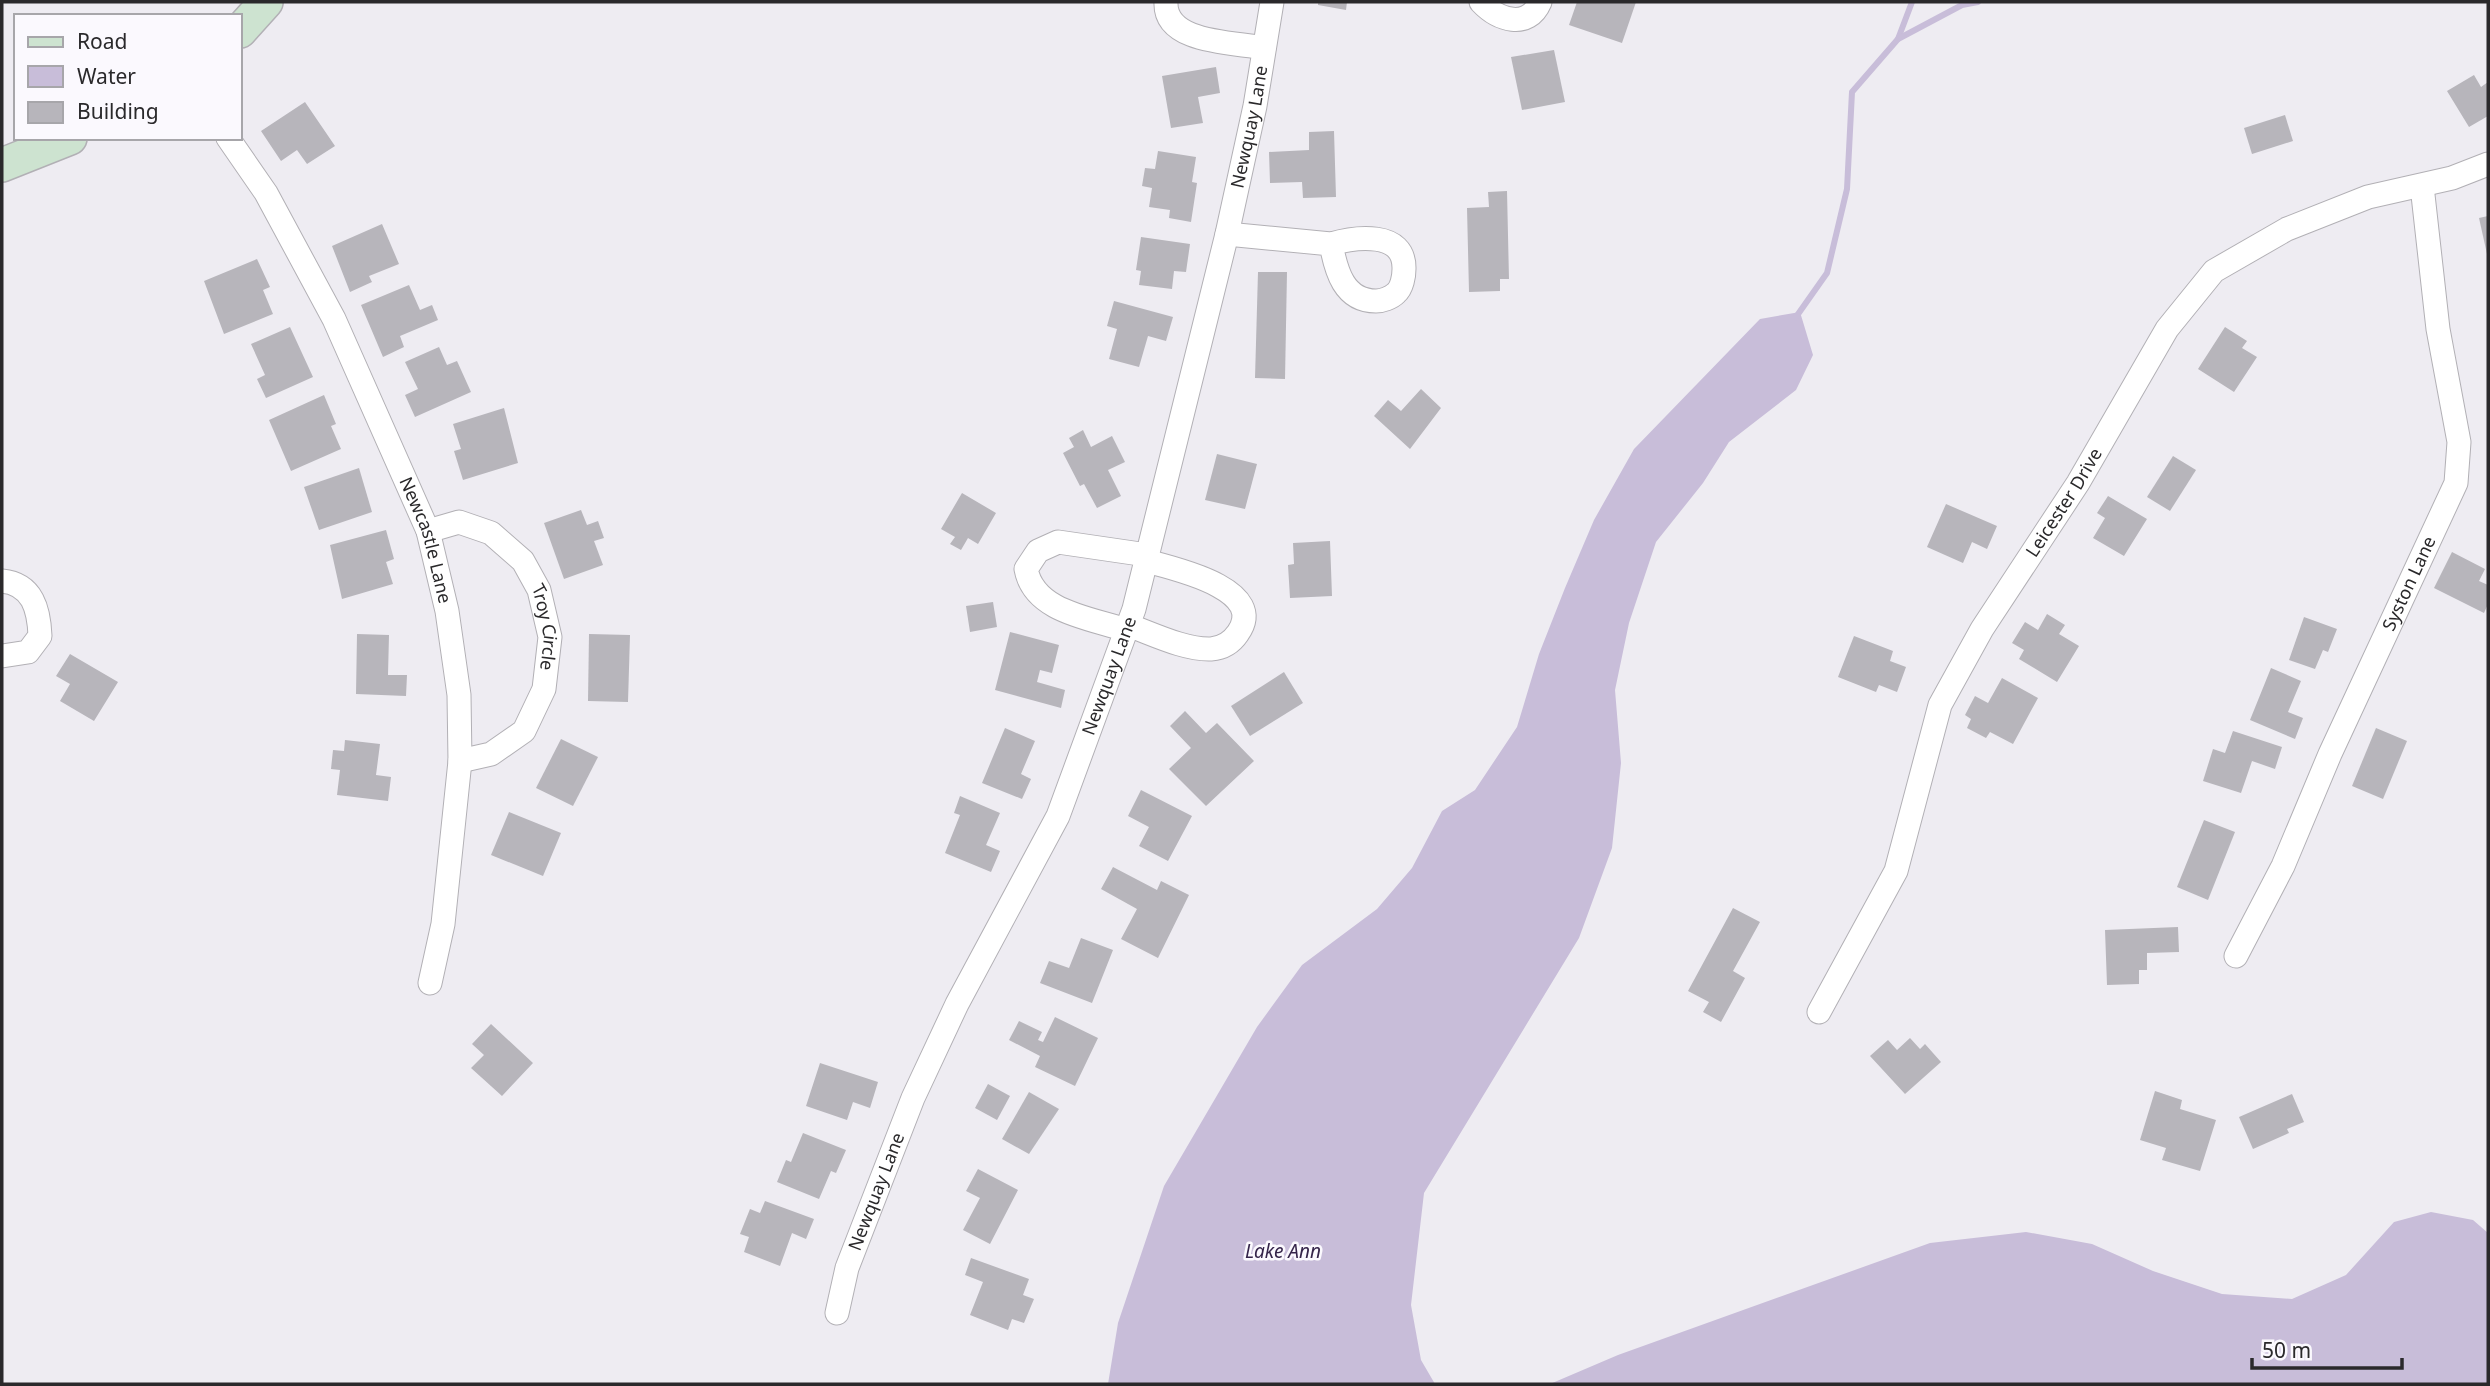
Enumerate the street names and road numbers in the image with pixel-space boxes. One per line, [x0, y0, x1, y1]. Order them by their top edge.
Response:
street label: Newquay Lane [1224, 64, 1272, 190]
street label: Leicester Drive [2020, 443, 2107, 561]
street label: Newcastle Lane [394, 473, 458, 606]
street label: Syston Lane [2376, 532, 2441, 634]
street label: Troy Circle [527, 579, 563, 672]
street label: Newquay Lane [1076, 613, 1141, 738]
street label: Newquay Lane [842, 1129, 909, 1254]

